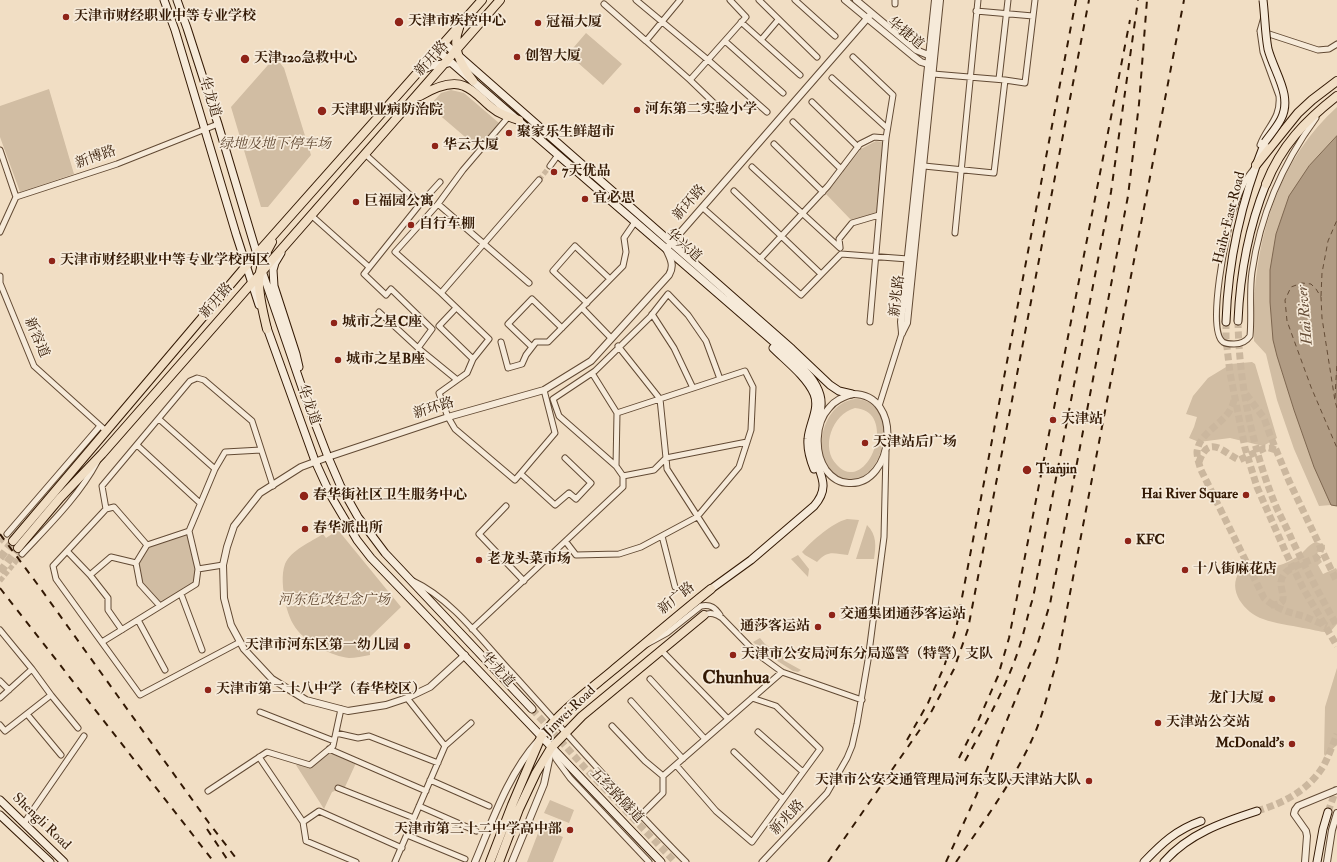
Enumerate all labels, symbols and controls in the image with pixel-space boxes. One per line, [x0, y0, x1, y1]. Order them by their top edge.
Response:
place label: 天津市财经职业中等专业学校 [74, 9, 256, 25]
marker: 天津市财经职业中等专业学校 [61, 12, 71, 22]
place label: 天津市疾控中心 [408, 14, 506, 30]
street label: 华捷道 [883, 14, 927, 54]
place label: 冠福大厦 [546, 15, 602, 31]
marker: 天津市疾控中心 [393, 16, 405, 28]
marker: 冠福大厦 [533, 18, 543, 28]
street label: 新开路 [412, 38, 452, 80]
place label: 创智大厦 [525, 49, 581, 65]
place label: 天津120急救中心 [254, 51, 357, 67]
marker: 创智大厦 [512, 52, 522, 62]
marker: 天津120急救中心 [239, 53, 251, 65]
street label: 华龙道 [195, 74, 223, 120]
place label: 河东第二实验小学 [645, 102, 757, 118]
place label: 天津职业病防治院 [331, 103, 443, 119]
marker: 天津职业病防治院 [316, 105, 328, 117]
marker: 河东第二实验小学 [632, 105, 642, 115]
place label: 聚家乐生鲜超市 [517, 125, 615, 141]
marker: 聚家乐生鲜超市 [504, 128, 514, 138]
park label: 绿地及地下停车场 [219, 137, 331, 153]
place label: 华云大厦 [443, 138, 499, 154]
marker: 华云大厦 [430, 141, 440, 151]
street label: 新博路 [73, 143, 119, 173]
place label: 7天优品 [562, 164, 610, 180]
marker: 7天优品 [549, 167, 559, 177]
street label: Haihe East Road [1210, 170, 1250, 266]
street label: 新环路 [670, 182, 710, 224]
place label: 宜必思 [593, 191, 635, 207]
place label: 巨福园公寓 [364, 194, 434, 210]
marker: 宜必思 [580, 194, 590, 204]
marker: 巨福园公寓 [351, 197, 361, 207]
place label: 自行车棚 [419, 217, 475, 233]
marker: 自行车棚 [406, 220, 416, 230]
street label: 华兴道 [662, 226, 704, 266]
place label: 天津市财经职业中等专业学校西区 [60, 253, 270, 269]
marker: 天津市财经职业中等专业学校西区 [47, 256, 57, 266]
street label: 新兆路 [887, 274, 909, 318]
street label: 新开路 [197, 280, 237, 322]
water label: Hai River [1294, 285, 1318, 345]
street label: 新容道 [20, 315, 52, 361]
place label: 城市之星C座 [342, 315, 422, 331]
marker: 城市之星C座 [329, 318, 339, 328]
place label: 城市之星B座 [346, 352, 425, 368]
marker: 城市之星B座 [333, 355, 343, 365]
street label: 华龙道 [293, 382, 323, 428]
street label: 新环路 [411, 395, 457, 423]
place label: 天津站 [1061, 412, 1103, 428]
marker: 天津站 [1048, 415, 1058, 425]
place label: 天津站后广场 [873, 435, 957, 451]
marker: 天津站后广场 [860, 438, 870, 448]
place label: Tianjin [1036, 462, 1077, 478]
marker: Tianjin [1021, 464, 1033, 476]
place label: Hai River Square [1141, 487, 1238, 503]
place label: 春华街社区卫生服务中心 [313, 488, 467, 504]
marker: 春华街社区卫生服务中心 [298, 490, 310, 502]
marker: Hai River Square [1241, 490, 1251, 500]
place label: 春华派出所 [313, 521, 383, 537]
marker: 春华派出所 [300, 524, 310, 534]
place label: KFC [1136, 533, 1165, 549]
marker: KFC [1123, 536, 1133, 546]
place label: 老龙头菜市场 [487, 552, 571, 568]
marker: 老龙头菜市场 [474, 555, 484, 565]
place label: 十八街麻花店 [1193, 562, 1277, 578]
marker: 十八街麻花店 [1180, 565, 1190, 575]
street label: 新广路 [655, 579, 699, 619]
park label: 河东危改纪念广场 [278, 593, 390, 609]
place label: 交通集团通莎客运站 [840, 607, 966, 623]
marker: 交通集团通莎客运站 [827, 610, 837, 620]
place label: 通莎客运站 [740, 619, 810, 635]
marker: 通莎客运站 [813, 622, 823, 632]
place label: 天津市河东区第一幼儿园 [245, 638, 399, 654]
marker: 天津市河东区第一幼儿园 [402, 641, 412, 651]
place label: 天津市公安局河东分局巡警（特警）支队 [741, 647, 993, 663]
street label: 华龙道 [477, 649, 517, 691]
marker: 天津市公安局河东分局巡警（特警）支队 [728, 650, 738, 660]
district label: Chunhua [702, 668, 770, 690]
place label: 天津市第二十八中学（春华校区） [216, 682, 426, 698]
street label: Jinwei Road [540, 683, 600, 741]
marker: 天津市第二十八中学（春华校区） [203, 685, 213, 695]
place label: 龙门大厦 [1208, 691, 1264, 707]
marker: 龙门大厦 [1267, 694, 1277, 704]
place label: 天津站公交站 [1166, 715, 1250, 731]
marker: 天津站公交站 [1153, 718, 1163, 728]
place label: McDonald's [1215, 736, 1284, 752]
marker: McDonald's [1287, 739, 1297, 749]
street label: 五经路隧道 [586, 765, 646, 827]
place label: 天津市公安交通管理局河东支队天津站大队 [815, 773, 1081, 789]
marker: 天津市公安交通管理局河东支队天津站大队 [1084, 776, 1094, 786]
street label: Shengli Road [8, 790, 74, 854]
street label: 新兆路 [768, 797, 808, 839]
place label: 天津市第三十二中学高中部 [394, 822, 562, 838]
marker: 天津市第三十二中学高中部 [565, 825, 575, 835]

